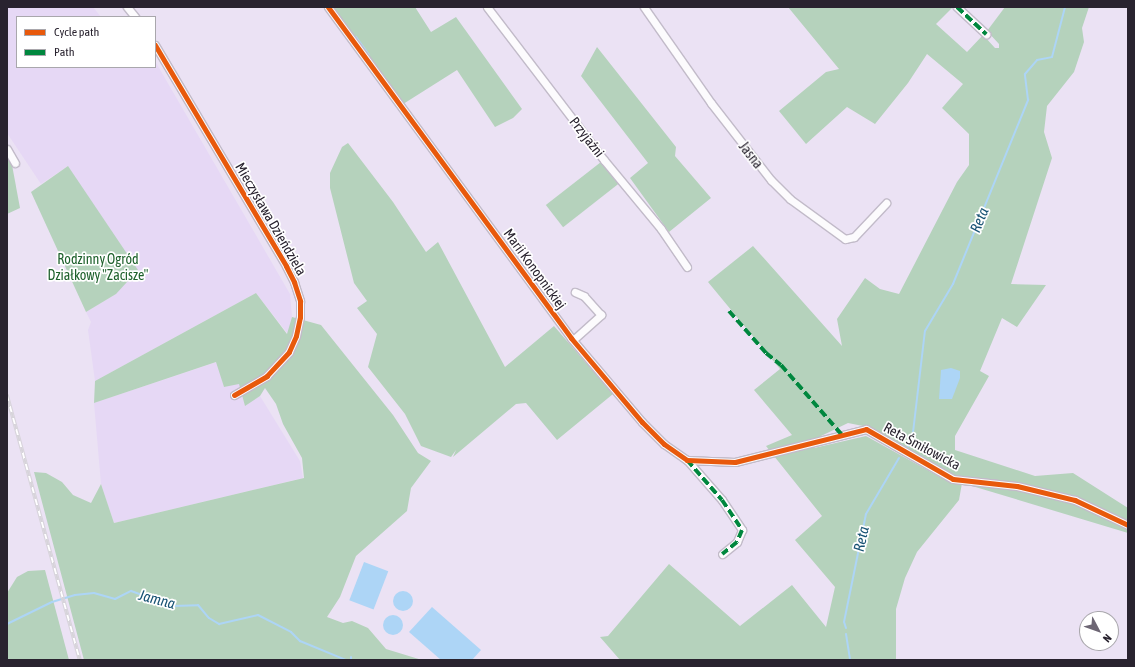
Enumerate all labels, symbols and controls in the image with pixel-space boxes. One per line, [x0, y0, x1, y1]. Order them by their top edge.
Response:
legend [16, 16, 156, 68]
text: Cycle path [54, 25, 99, 39]
text: Path [54, 45, 75, 59]
street label: Przyjaźni [566, 113, 608, 161]
street label: Jasna [735, 138, 767, 172]
street label: Mieczysława Dzieńdziela [232, 160, 310, 278]
water label: Reta [966, 205, 992, 235]
street label: Marii Konopnickiej [500, 226, 570, 312]
park label: Rodzinny Ogród Działkowy "Zacisze" [48, 251, 148, 284]
street label: Reta Śmiłowicka [881, 419, 963, 473]
water label: Reta [850, 525, 872, 553]
water label: Jamna [137, 586, 177, 612]
north arrow [1079, 611, 1119, 651]
text: N [1101, 632, 1114, 645]

